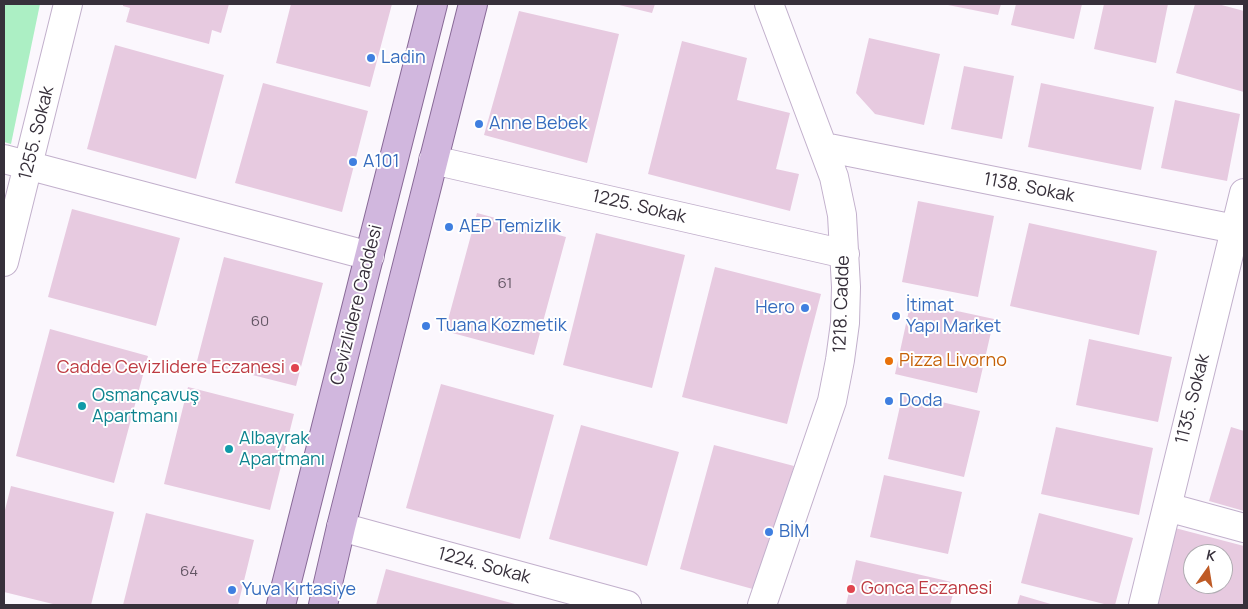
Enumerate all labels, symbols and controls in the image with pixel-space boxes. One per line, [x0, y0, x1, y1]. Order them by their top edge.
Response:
place label: Ladin [381, 47, 426, 69]
marker: Ladin [365, 52, 377, 64]
street label: 1255. Sokak [15, 84, 59, 182]
place label: Anne Bebek [489, 113, 588, 135]
marker: Anne Bebek [473, 118, 485, 130]
place label: A101 [363, 151, 399, 173]
marker: A101 [347, 156, 359, 168]
street label: 1138. Sokak [982, 169, 1076, 207]
street label: 1225. Sokak [590, 186, 688, 228]
place label: AEP Temizlik [459, 216, 561, 238]
marker: AEP Temizlik [443, 221, 455, 233]
street label: Cevizlidere Caddesi [327, 223, 387, 387]
street label: 1218. Cadde [830, 255, 854, 353]
house number: 61 [498, 275, 512, 293]
place label: İtimat Yapı Market [906, 295, 1001, 338]
place label: Hero [755, 297, 795, 319]
marker: Hero [799, 302, 811, 314]
marker: İtimat Yapı Market [890, 310, 902, 322]
house number: 60 [251, 313, 269, 331]
place label: Tuana Kozmetik [436, 315, 567, 337]
marker: Tuana Kozmetik [420, 320, 432, 332]
place label: Pizza Livorno [899, 350, 1007, 372]
street label: 1135. Sokak [1171, 352, 1215, 446]
marker: Pizza Livorno [883, 355, 895, 367]
place label: Cadde Cevizlidere Eczanesi [57, 357, 285, 379]
marker: Cadde Cevizlidere Eczanesi [289, 362, 301, 374]
place label: Osmançavuş Apartmanı [92, 385, 199, 428]
place label: Doda [899, 390, 942, 412]
marker: Doda [883, 395, 895, 407]
marker: Osmançavuş Apartmanı [76, 400, 88, 412]
place label: Albayrak Apartmanı [239, 428, 325, 470]
marker: Albayrak Apartmanı [223, 443, 235, 455]
place label: BİM [779, 521, 809, 543]
marker: BİM [763, 526, 775, 538]
street label: 1224. Sokak [435, 543, 533, 589]
north arrow [1183, 544, 1233, 594]
text: K [1205, 545, 1218, 565]
house number: 64 [180, 563, 198, 581]
place label: Gonca Eczanesi [861, 578, 992, 600]
place label: Yuva Kırtasiye [242, 579, 356, 601]
marker: Gonca Eczanesi [845, 583, 857, 595]
marker: Yuva Kırtasiye [226, 584, 238, 596]

